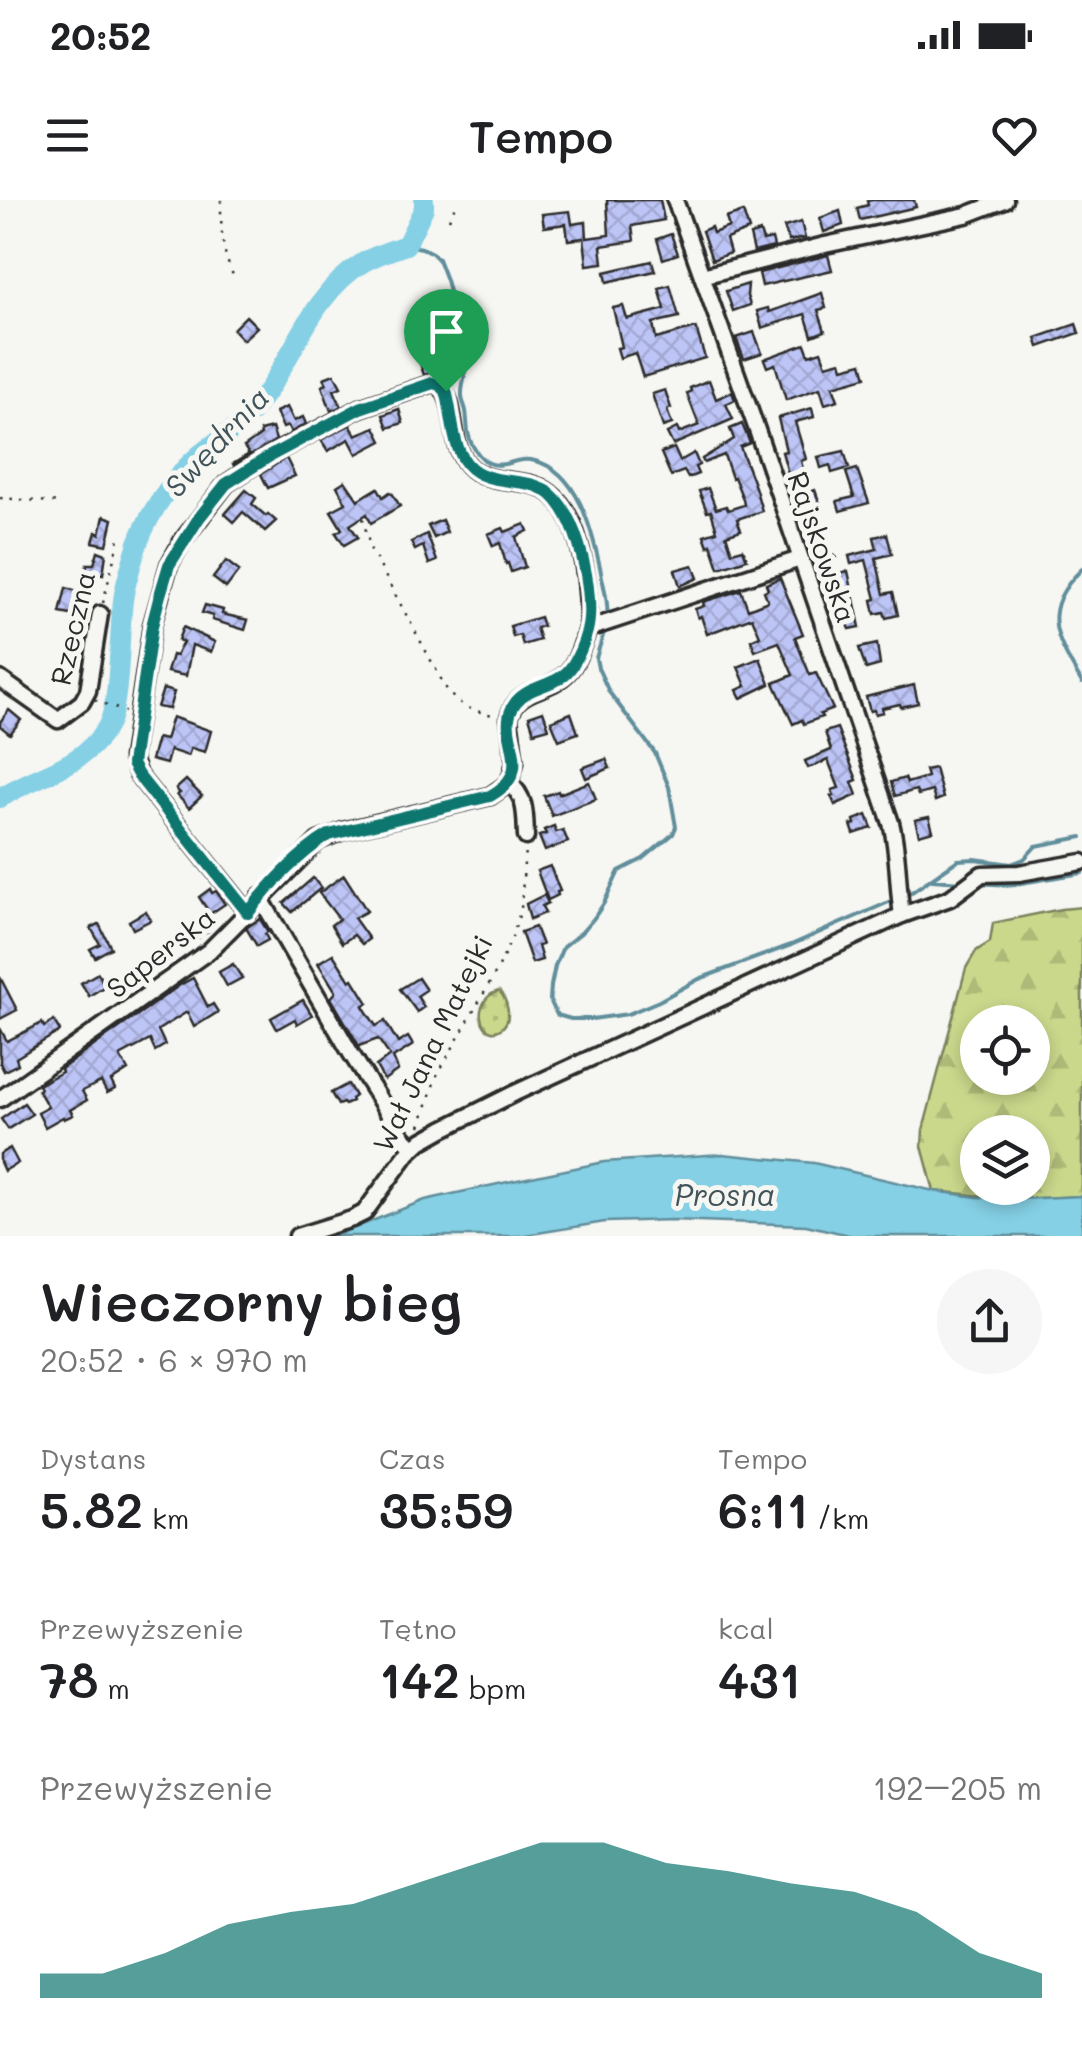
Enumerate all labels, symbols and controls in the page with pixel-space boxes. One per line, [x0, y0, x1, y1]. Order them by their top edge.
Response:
text: 20:52 [50, 10, 151, 60]
text: Tempo [469, 106, 613, 164]
icon: menu [40, 108, 95, 163]
icon: heart [987, 108, 1042, 163]
pin [404, 289, 489, 392]
icon: arrive [419, 304, 474, 359]
water label: Swędrnia [155, 377, 277, 505]
street label: Rajskowska [780, 467, 866, 627]
street label: Rzeczna [41, 568, 103, 688]
street label: Saperska [99, 898, 221, 1006]
street label: Wał Jana Matejki [364, 929, 500, 1157]
map controls [960, 1005, 1050, 1205]
button: locate [960, 1005, 1050, 1095]
button: layers [960, 1115, 1050, 1205]
water label: Prosna [674, 1174, 776, 1214]
text: Wieczorny bieg [40, 1264, 462, 1336]
button: share [937, 1269, 1042, 1374]
text: 20:52 · 6 × 970 m [40, 1338, 308, 1380]
text: Dystans [40, 1440, 146, 1476]
text: Czas [379, 1440, 446, 1476]
text: Tempo [718, 1440, 807, 1476]
text: 5.82 [40, 1476, 143, 1542]
text: 35:59 [379, 1476, 513, 1542]
text: 6:11 [718, 1476, 808, 1542]
text: km [143, 1500, 189, 1536]
text: /km [808, 1500, 869, 1536]
text: Przewyższenie [40, 1610, 244, 1646]
text: Tętno [379, 1610, 456, 1646]
text: kcal [718, 1610, 774, 1646]
text: 78 [40, 1646, 99, 1712]
text: 142 [379, 1646, 460, 1712]
text: 431 [718, 1646, 801, 1712]
text: m [99, 1670, 130, 1706]
text: bpm [460, 1670, 526, 1706]
text: Przewyższenie [40, 1766, 273, 1808]
text: 192–205 m [873, 1766, 1042, 1808]

